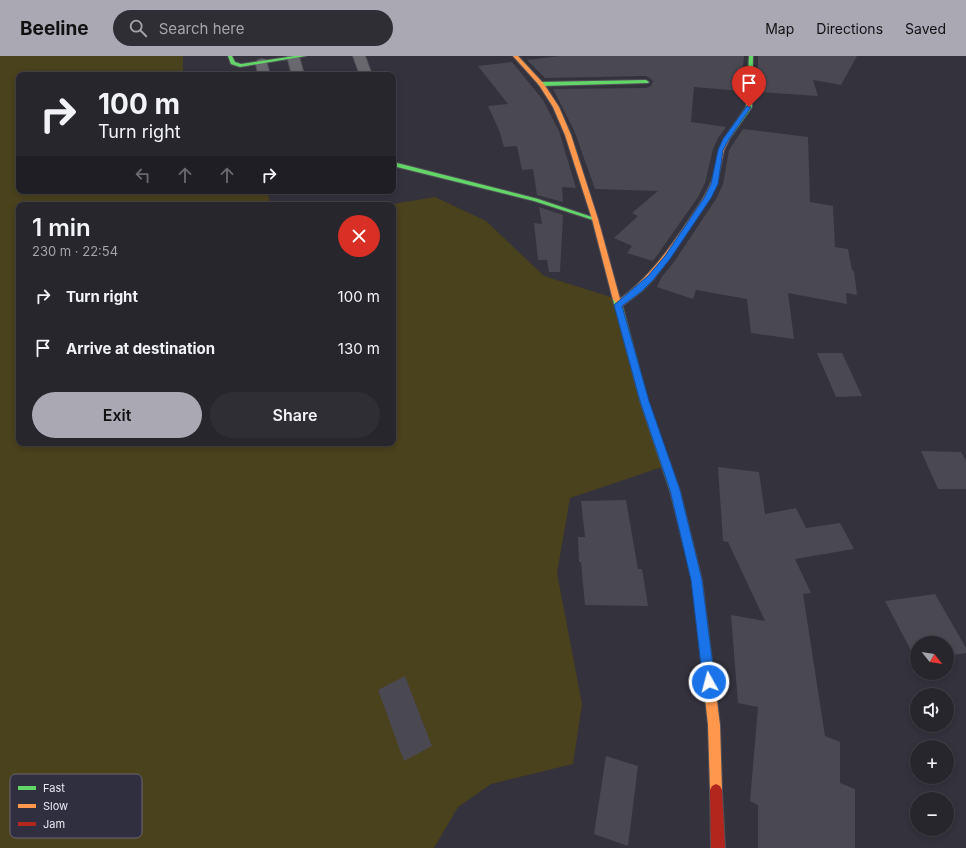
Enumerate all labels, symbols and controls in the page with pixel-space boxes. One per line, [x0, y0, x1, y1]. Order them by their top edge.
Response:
search box [113, 10, 393, 46]
text: Beeline [20, 17, 89, 40]
icon: search [127, 17, 149, 39]
text: Search here [159, 19, 244, 38]
text: Map [765, 20, 794, 37]
text: Directions [816, 20, 883, 37]
text: Saved [905, 20, 946, 37]
pin [732, 66, 766, 107]
icon: arrive [738, 72, 760, 94]
text: 100 m [98, 87, 180, 121]
icon: right [32, 88, 84, 140]
text: Turn right [98, 121, 181, 142]
icon: left [132, 164, 154, 186]
icon: ahead [174, 164, 196, 186]
icon: ahead [216, 164, 238, 186]
icon: right [258, 164, 280, 186]
text: 1 min [32, 213, 91, 242]
button: close [338, 215, 380, 257]
text: 230 m · 22:54 [32, 243, 118, 259]
icon: right [32, 285, 54, 307]
text: Turn right [66, 287, 138, 306]
text: 100 m [338, 287, 380, 306]
icon: arrive [32, 337, 54, 359]
text: Arrive at destination [66, 339, 215, 358]
text: 130 m [338, 339, 380, 358]
button: Exit [32, 392, 202, 438]
button: Share [210, 392, 380, 438]
north arrow [910, 636, 954, 680]
map controls [910, 636, 954, 836]
position arrow [688, 661, 730, 703]
button: sound [910, 688, 954, 732]
button: + [910, 740, 954, 784]
legend [10, 774, 142, 838]
text: Fast [43, 781, 65, 795]
button: − [910, 792, 954, 836]
text: Slow [43, 799, 68, 813]
text: Jam [43, 817, 65, 831]

